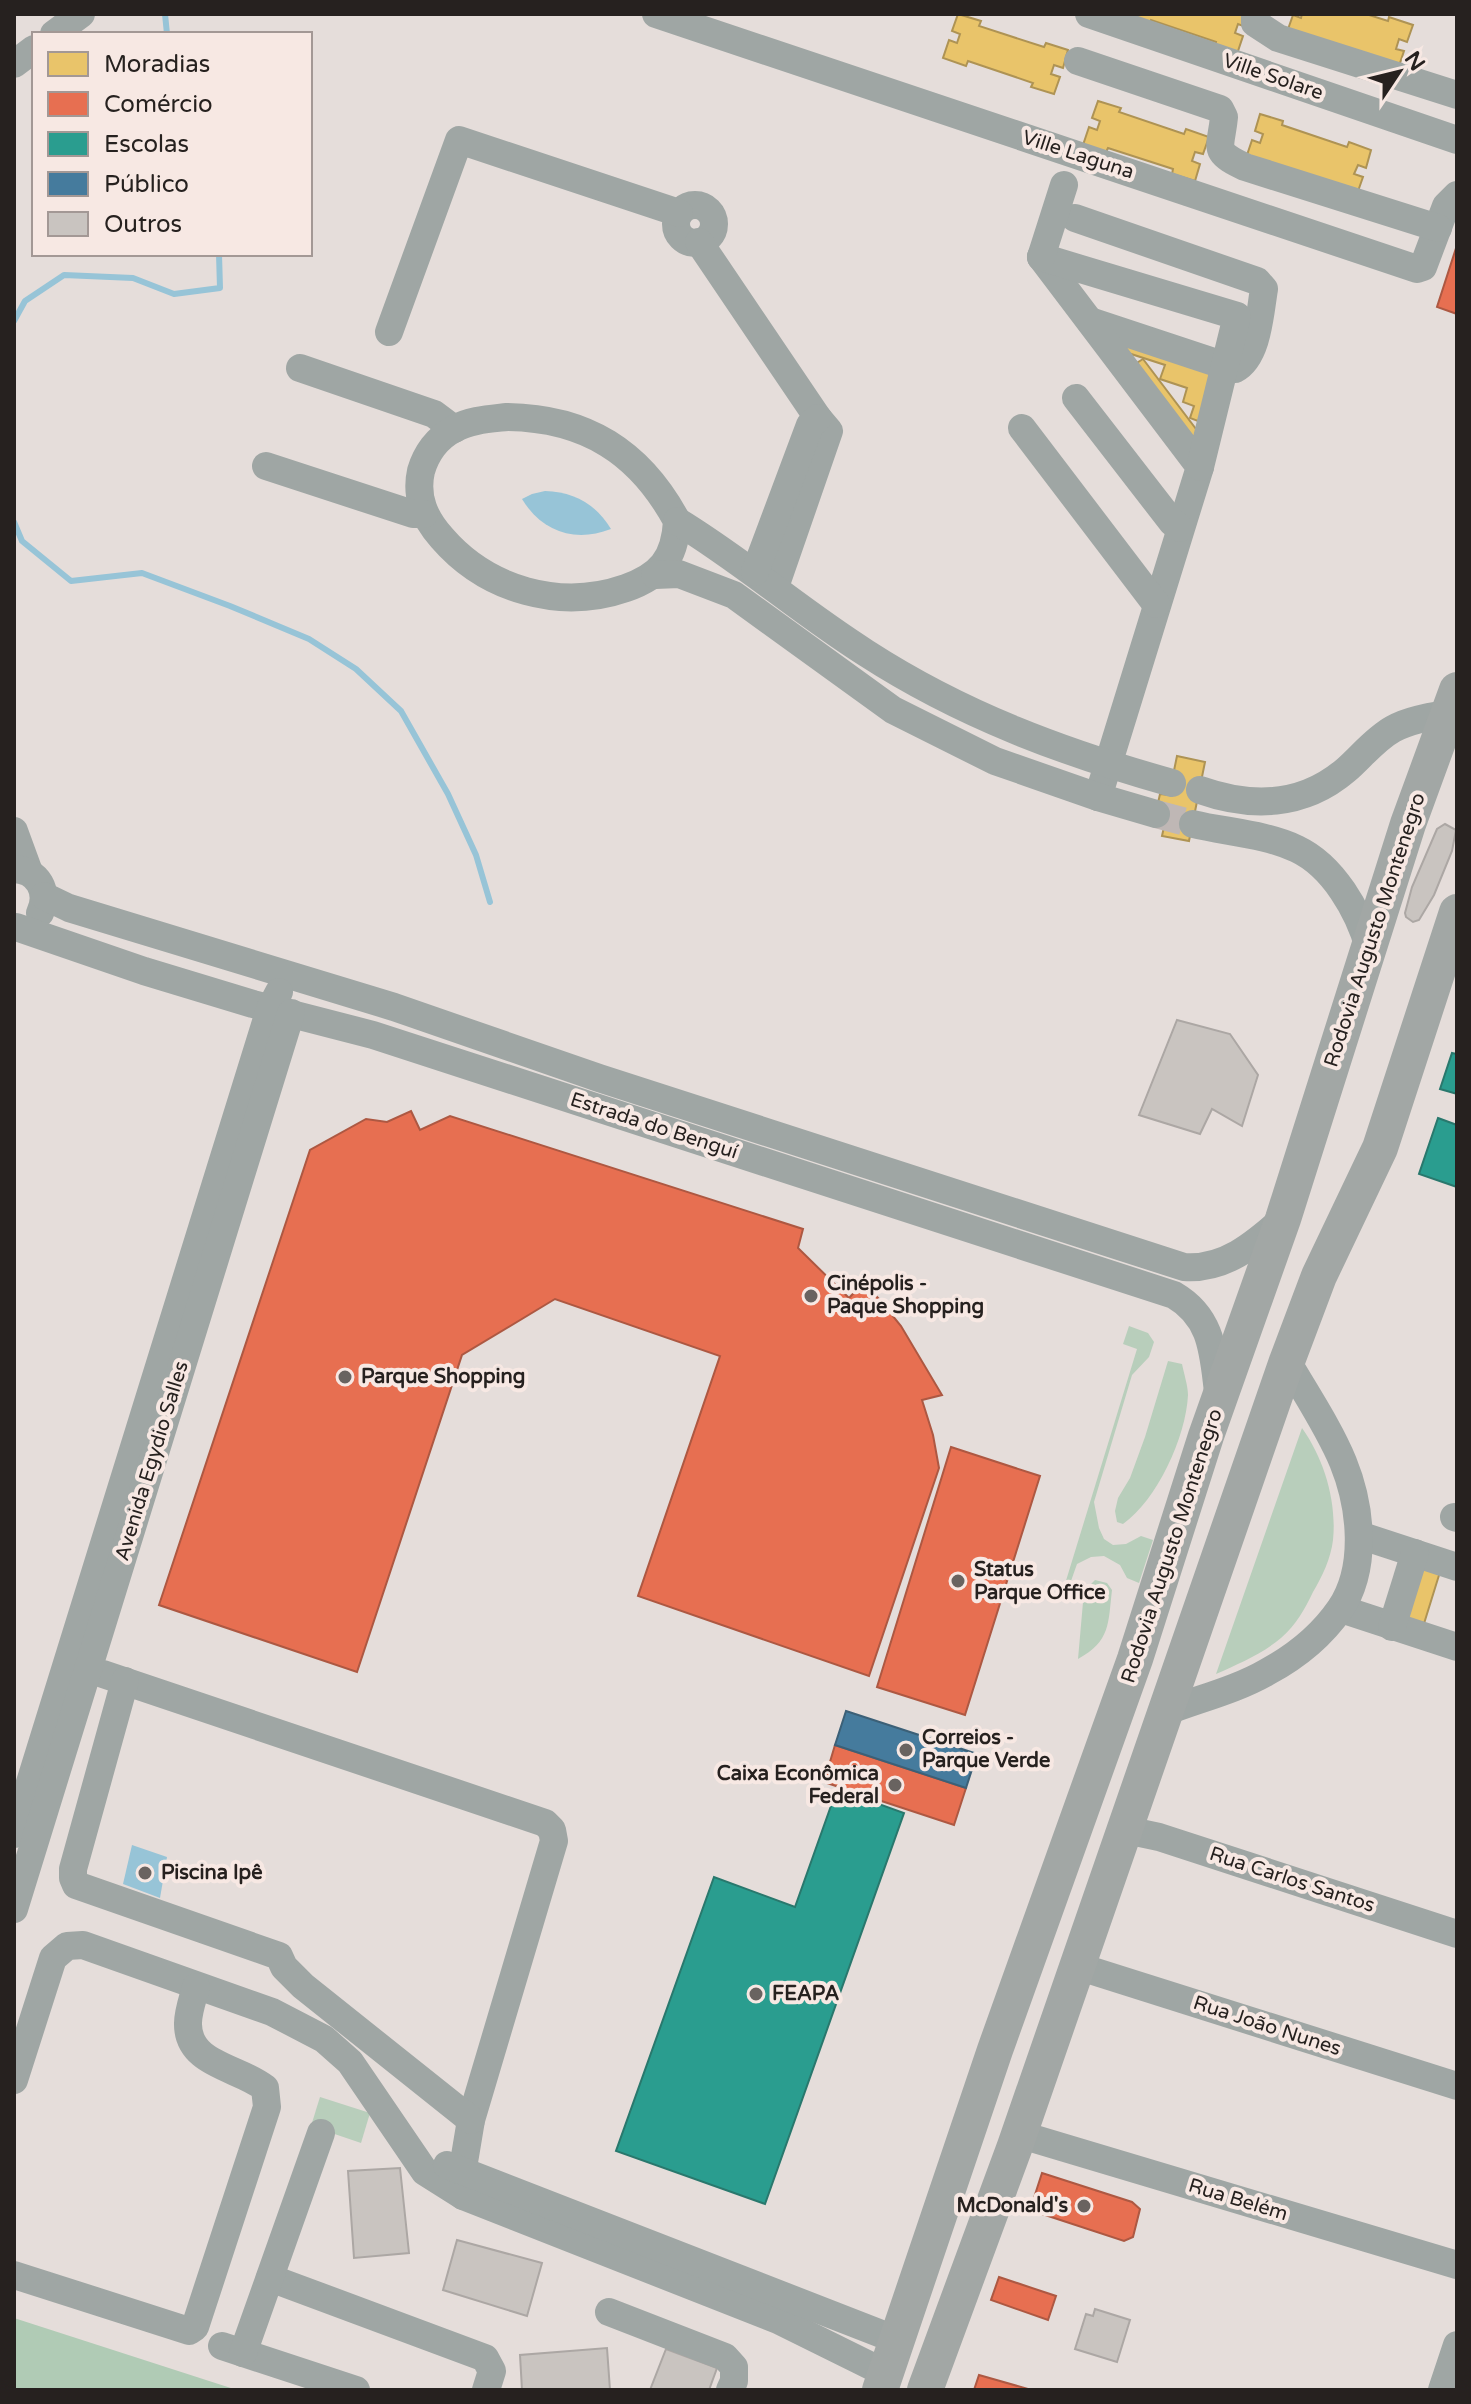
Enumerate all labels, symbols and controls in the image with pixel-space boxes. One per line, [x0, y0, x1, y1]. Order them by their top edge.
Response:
legend [32, 32, 312, 256]
north arrow [1359, 32, 1439, 112]
text: N [1399, 46, 1430, 76]
street label: Ville Solare [1220, 49, 1326, 105]
text: Moradias [104, 50, 210, 79]
text: Comércio [104, 90, 213, 119]
street label: Ville Laguna [1019, 126, 1137, 184]
text: Escolas [104, 130, 189, 159]
text: Público [104, 170, 189, 199]
text: Outros [104, 210, 182, 239]
street label: Rodovia Augusto Montenegro [1319, 790, 1431, 1070]
street label: Estrada do Benguí [567, 1088, 741, 1164]
place label: Cinépolis - Paque Shopping [827, 1272, 984, 1319]
marker: Cinépolis - Paque Shopping [802, 1287, 820, 1305]
street label: Avenida Egydio Salles [110, 1358, 194, 1564]
place label: Parque Shopping [361, 1365, 525, 1389]
marker: Parque Shopping [336, 1368, 354, 1386]
street label: Rodovia Augusto Montenegro [1116, 1406, 1228, 1686]
place label: Status Parque Office [974, 1558, 1106, 1605]
marker: Status Parque Office [949, 1572, 967, 1590]
place label: Correios - Parque Verde [922, 1726, 1050, 1773]
marker: Correios - Parque Verde [897, 1741, 915, 1759]
place label: Caixa Econômica Federal [717, 1762, 879, 1809]
marker: Caixa Econômica Federal [886, 1776, 904, 1794]
street label: Rua Carlos Santos [1206, 1842, 1378, 1918]
place label: Piscina Ipê [161, 1861, 263, 1885]
marker: Piscina Ipê [136, 1864, 154, 1882]
place label: FEAPA [772, 1982, 839, 2006]
marker: FEAPA [747, 1985, 765, 2003]
street label: Rua João Nunes [1190, 1991, 1344, 2061]
street label: Rua Belém [1185, 2174, 1291, 2226]
place label: McDonald's [956, 2194, 1068, 2218]
marker: McDonald's [1075, 2197, 1093, 2215]

